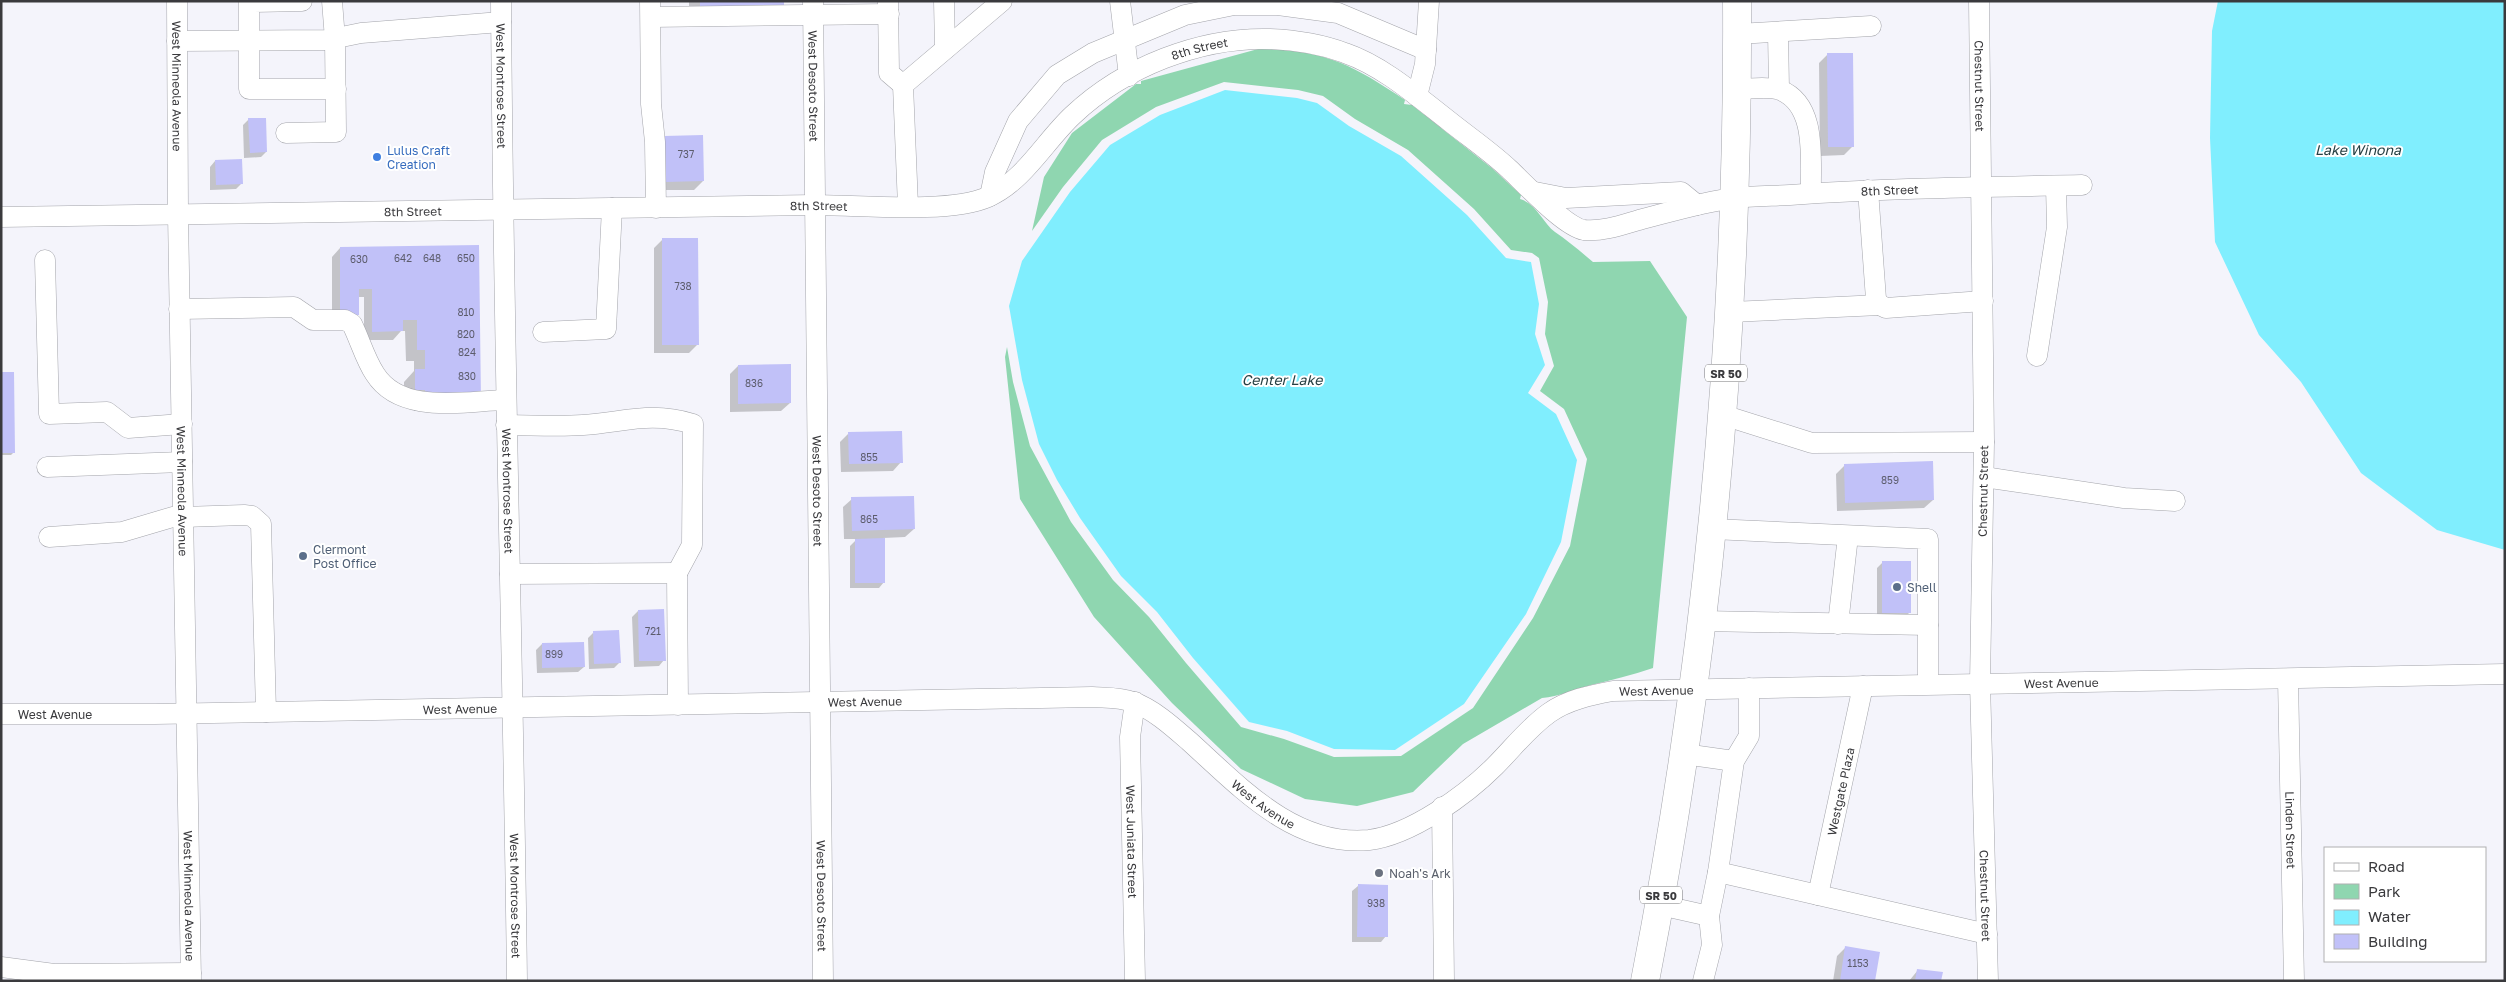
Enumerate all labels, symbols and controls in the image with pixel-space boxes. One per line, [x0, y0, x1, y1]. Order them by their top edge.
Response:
street label: West Minneola Avenue [170, 21, 185, 151]
street label: West Montrose Street [494, 23, 510, 149]
street label: West Desoto Street [806, 30, 822, 142]
street label: 8th Street [1169, 34, 1229, 63]
street label: Chestnut Street [1972, 40, 1988, 132]
water label: Lake Winona [2315, 141, 2402, 158]
place label: Lulus Craft Creation [387, 143, 450, 172]
house number: 737 [678, 148, 694, 160]
marker: Lulus Craft Creation [371, 151, 383, 163]
street label: 8th Street [1860, 181, 1919, 198]
street label: 8th Street [790, 197, 848, 213]
street label: 8th Street [384, 203, 442, 219]
house number: 642 [394, 252, 412, 264]
house number: 648 [423, 252, 441, 264]
house number: 650 [457, 252, 475, 264]
house number: 630 [350, 253, 368, 265]
house number: 738 [674, 280, 692, 292]
house number: 810 [457, 306, 475, 318]
house number: 820 [457, 328, 475, 340]
house number: 824 [458, 346, 476, 358]
road number: SR 50 [1705, 364, 1747, 382]
house number: 830 [458, 370, 476, 382]
water label: Center Lake [1242, 371, 1323, 388]
house number: 836 [745, 377, 763, 389]
street label: West Minneola Avenue [174, 425, 191, 556]
street label: West Montrose Street [500, 428, 517, 554]
street label: West Desoto Street [810, 435, 826, 547]
street label: Chestnut Street [1975, 445, 1991, 537]
house number: 855 [860, 451, 878, 463]
house number: 859 [1881, 474, 1899, 486]
house number: 865 [860, 513, 878, 525]
place label: Clermont Post Office [313, 542, 377, 571]
marker: Clermont Post Office [297, 550, 309, 562]
place label: Shell [1907, 580, 1937, 595]
marker: Shell [1891, 581, 1903, 593]
house number: 721 [645, 625, 661, 637]
house number: 899 [545, 648, 563, 660]
street label: West Avenue [2024, 674, 2099, 691]
street label: West Avenue [1619, 682, 1694, 698]
street label: West Avenue [827, 693, 902, 709]
street label: West Avenue [423, 700, 497, 717]
street label: West Avenue [18, 707, 92, 722]
street label: Westgate Plaza [1824, 746, 1857, 837]
street label: West Avenue [1229, 776, 1298, 831]
street label: West Juniata Street [1123, 785, 1141, 899]
street label: Linden Street [2283, 791, 2299, 869]
street label: West Minneola Avenue [181, 830, 198, 961]
street label: West Montrose Street [507, 833, 524, 959]
street label: West Desoto Street [814, 840, 830, 952]
legend [2324, 847, 2486, 962]
street label: Chestnut Street [1977, 850, 1994, 942]
text: Road [2368, 857, 2405, 875]
place label: Noah's Ark [1389, 866, 1451, 881]
marker: Noah's Ark [1373, 867, 1385, 879]
text: Park [2368, 882, 2401, 900]
road number: SR 50 [1640, 886, 1682, 904]
house number: 938 [1367, 897, 1385, 909]
text: Water [2368, 907, 2411, 925]
text: Building [2368, 932, 2428, 950]
house number: 1153 [1847, 957, 1869, 969]

